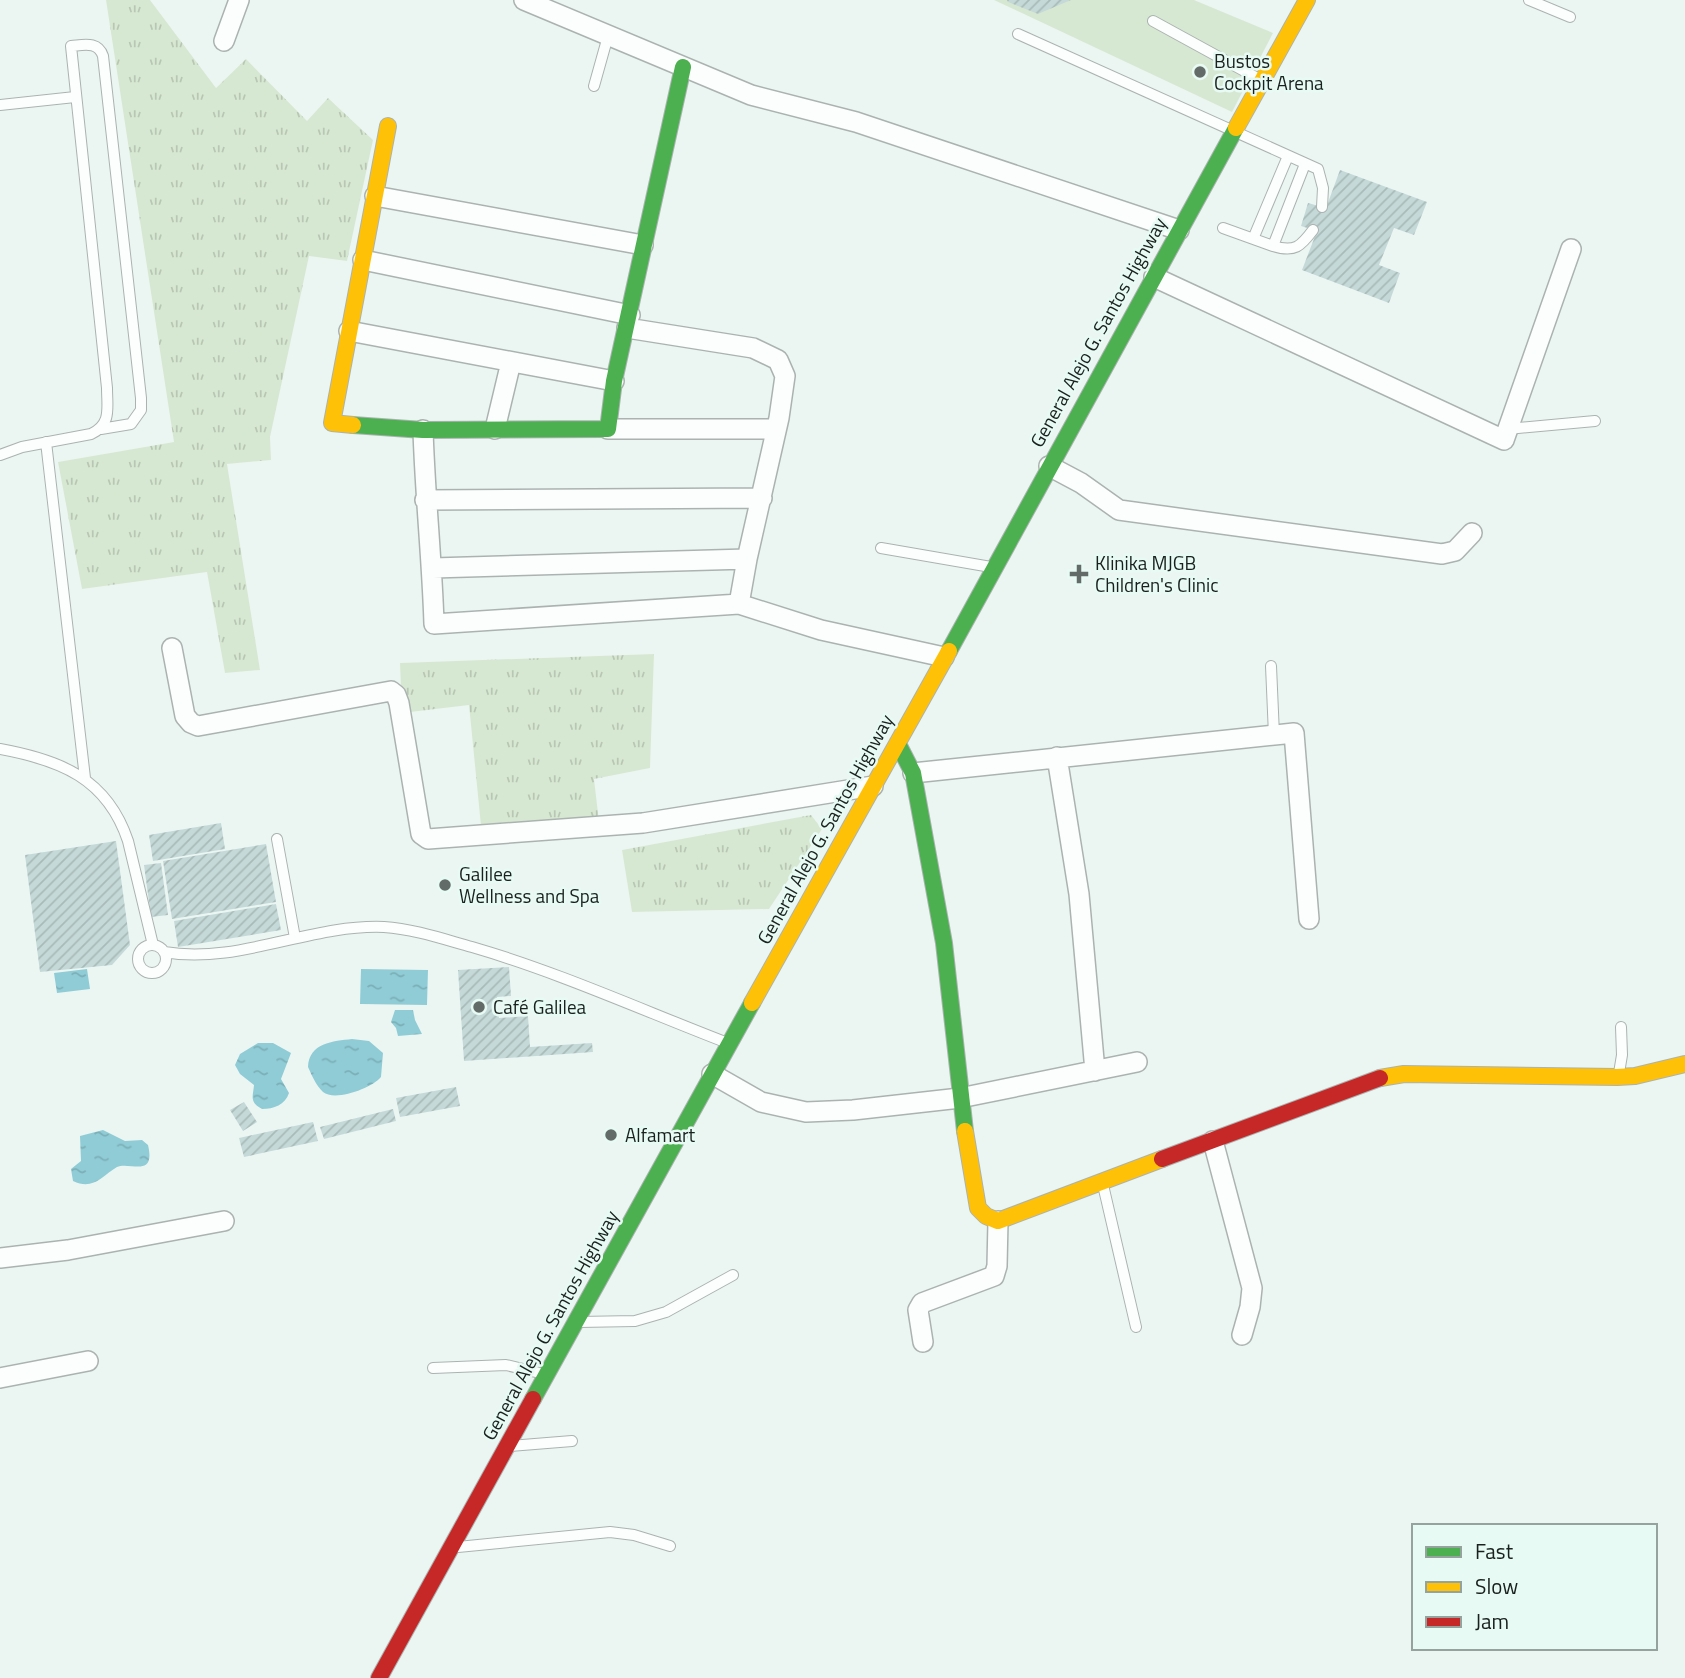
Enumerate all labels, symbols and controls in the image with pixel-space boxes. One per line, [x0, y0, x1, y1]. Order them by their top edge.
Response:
place label: Bustos Cockpit Arena [1214, 46, 1324, 97]
marker: Bustos Cockpit Arena [1192, 64, 1208, 80]
street label: General Alejo G. Santos Highway [1022, 211, 1173, 452]
place label: Klinika MJGB Children's Clinic [1095, 548, 1219, 599]
marker: Klinika MJGB Children's Clinic [1069, 564, 1089, 584]
street label: General Alejo G. Santos Highway [749, 708, 900, 949]
place label: Galilee Wellness and Spa [459, 859, 600, 910]
marker: Galilee Wellness and Spa [437, 877, 453, 893]
place label: Café Galilea [493, 992, 587, 1021]
marker: Café Galilea [471, 999, 487, 1015]
place label: Alfamart [625, 1120, 695, 1149]
marker: Alfamart [603, 1127, 619, 1143]
street label: General Alejo G. Santos Highway [474, 1204, 625, 1445]
legend [1412, 1524, 1657, 1650]
text: Fast [1475, 1535, 1514, 1567]
text: Slow [1475, 1570, 1518, 1602]
text: Jam [1475, 1605, 1509, 1637]

